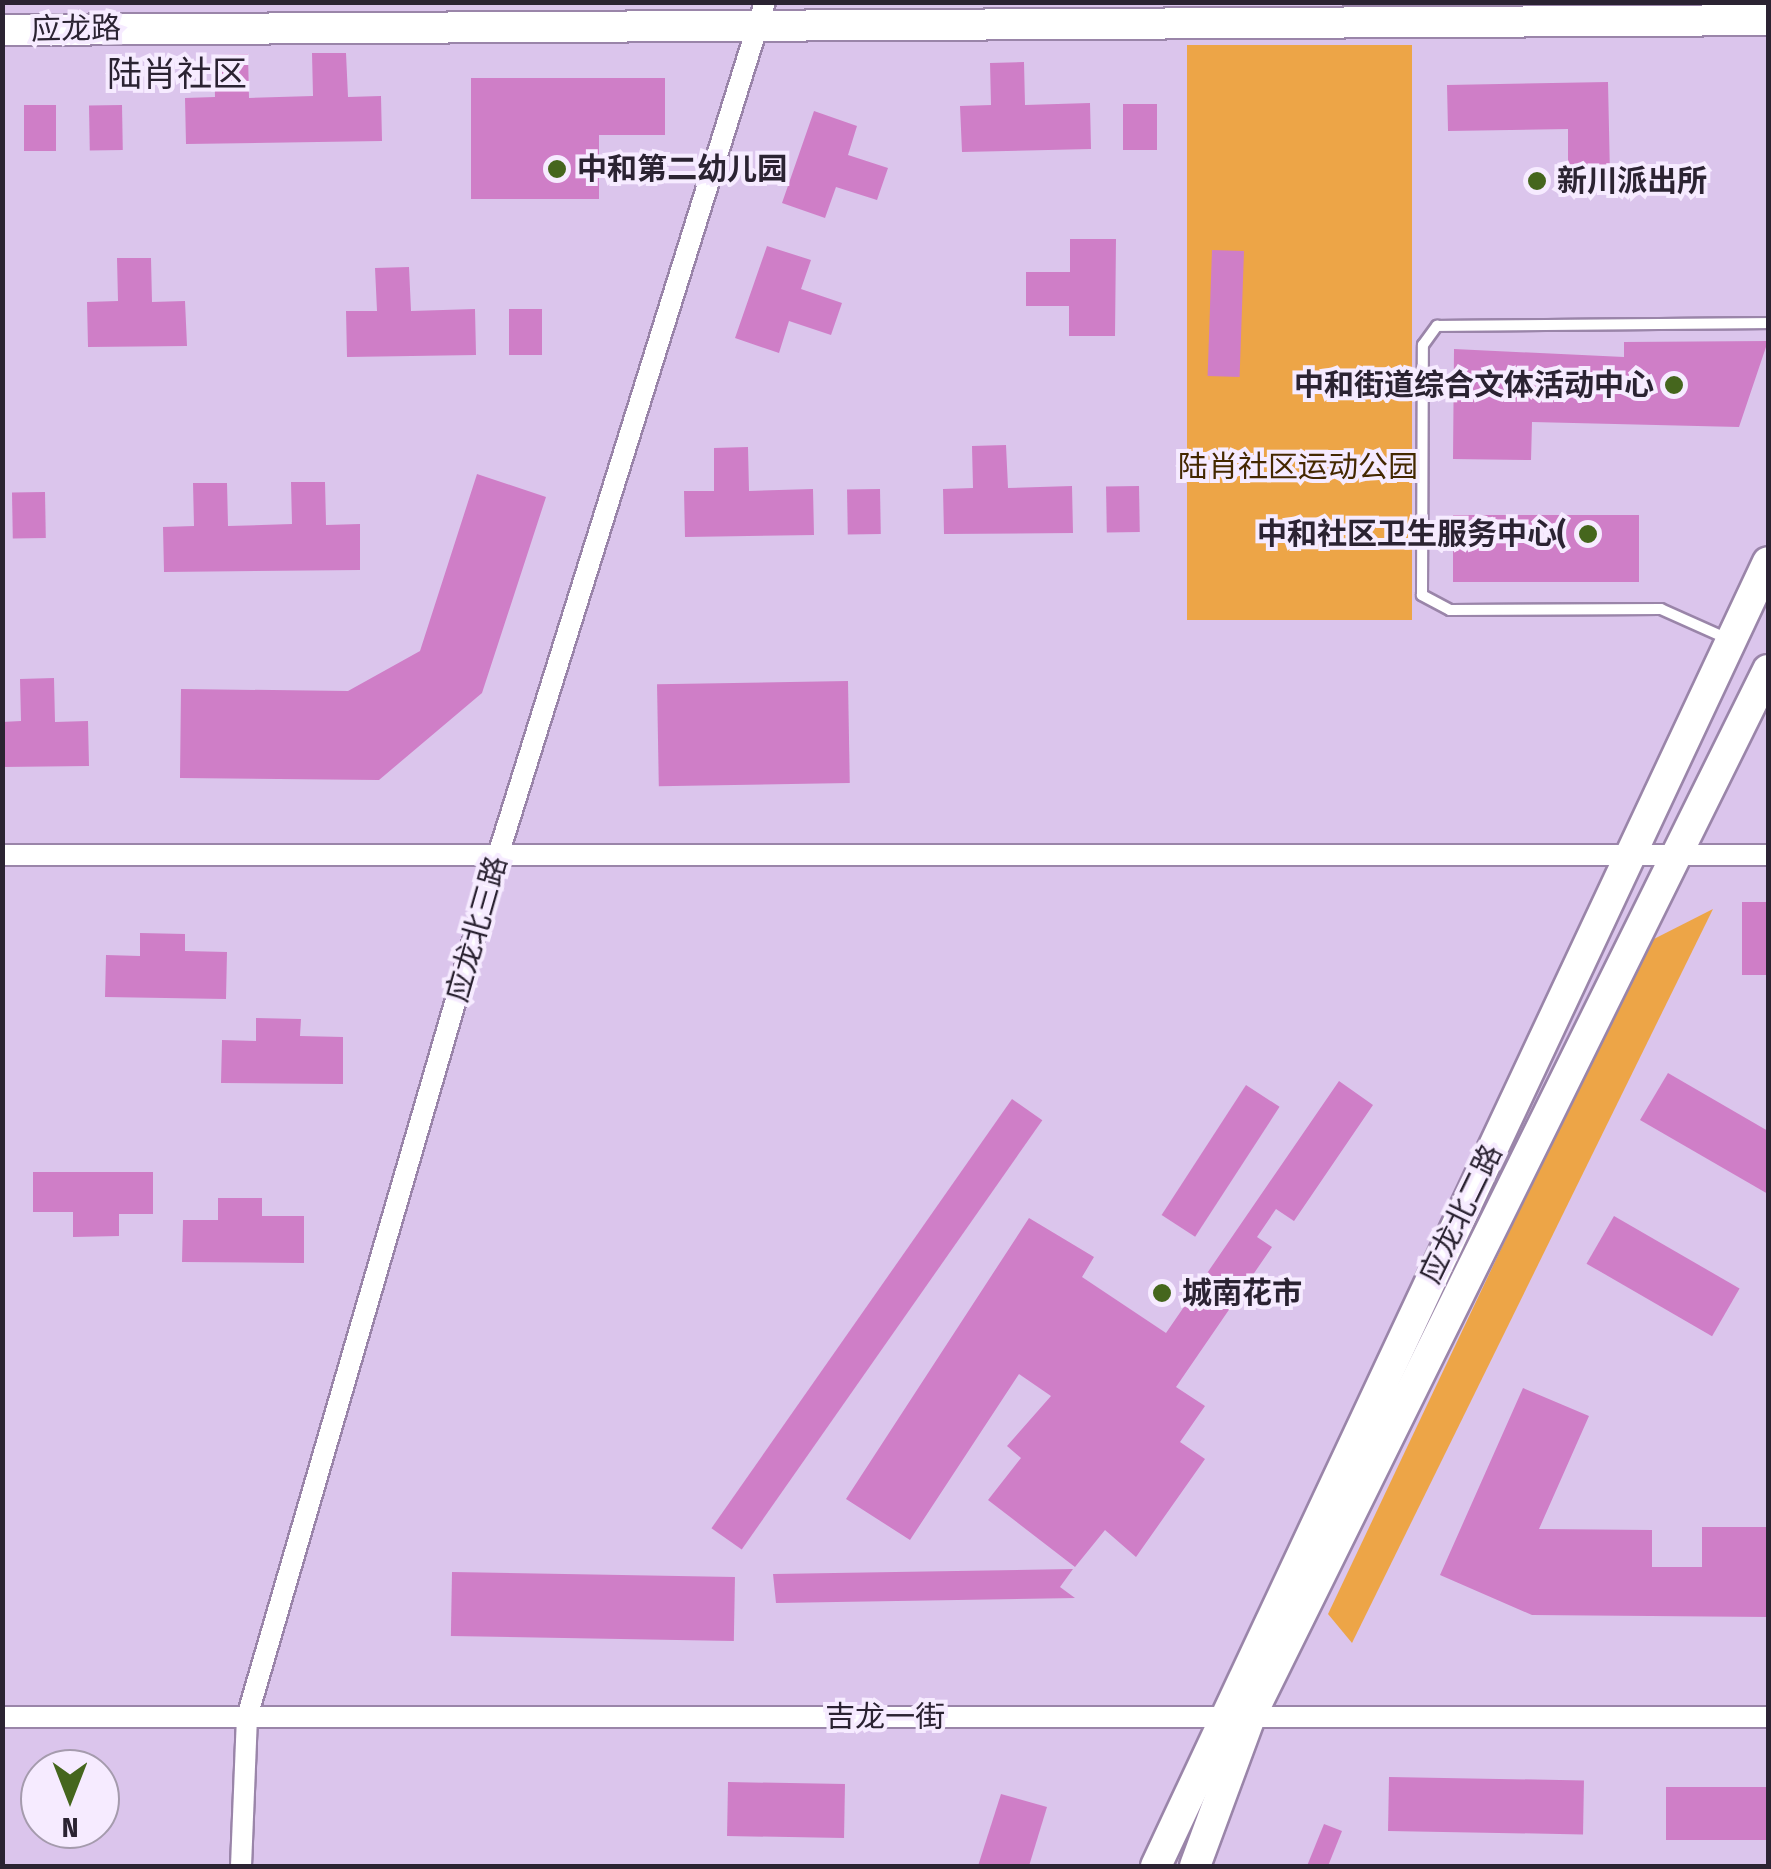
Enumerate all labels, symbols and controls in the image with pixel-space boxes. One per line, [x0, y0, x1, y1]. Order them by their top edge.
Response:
street label: 应龙路 [31, 10, 121, 48]
district label: 陆肖社区 [107, 53, 247, 95]
place label: 中和第二幼儿园 [577, 151, 787, 187]
marker: 中和第二幼儿园 [546, 158, 568, 180]
place label: 新川派出所 [1557, 163, 1707, 199]
marker: 新川派出所 [1526, 170, 1548, 192]
place label: 中和街道综合文体活动中心 [1294, 367, 1654, 403]
marker: 中和街道综合文体活动中心 [1663, 374, 1685, 396]
park label: 陆肖社区运动公园 [1178, 449, 1418, 485]
place label: 中和社区卫生服务中心( [1257, 516, 1566, 552]
marker: 中和社区卫生服务中心( [1575, 521, 1601, 547]
street label: 应龙北三路 [439, 852, 515, 1006]
street label: 应龙北二路 [1412, 1139, 1510, 1289]
place label: 城南花市 [1182, 1275, 1302, 1311]
marker: 城南花市 [1151, 1282, 1173, 1304]
street label: 吉龙一街 [825, 1699, 945, 1735]
north arrow [20, 1749, 120, 1849]
text: N [62, 1811, 78, 1844]

